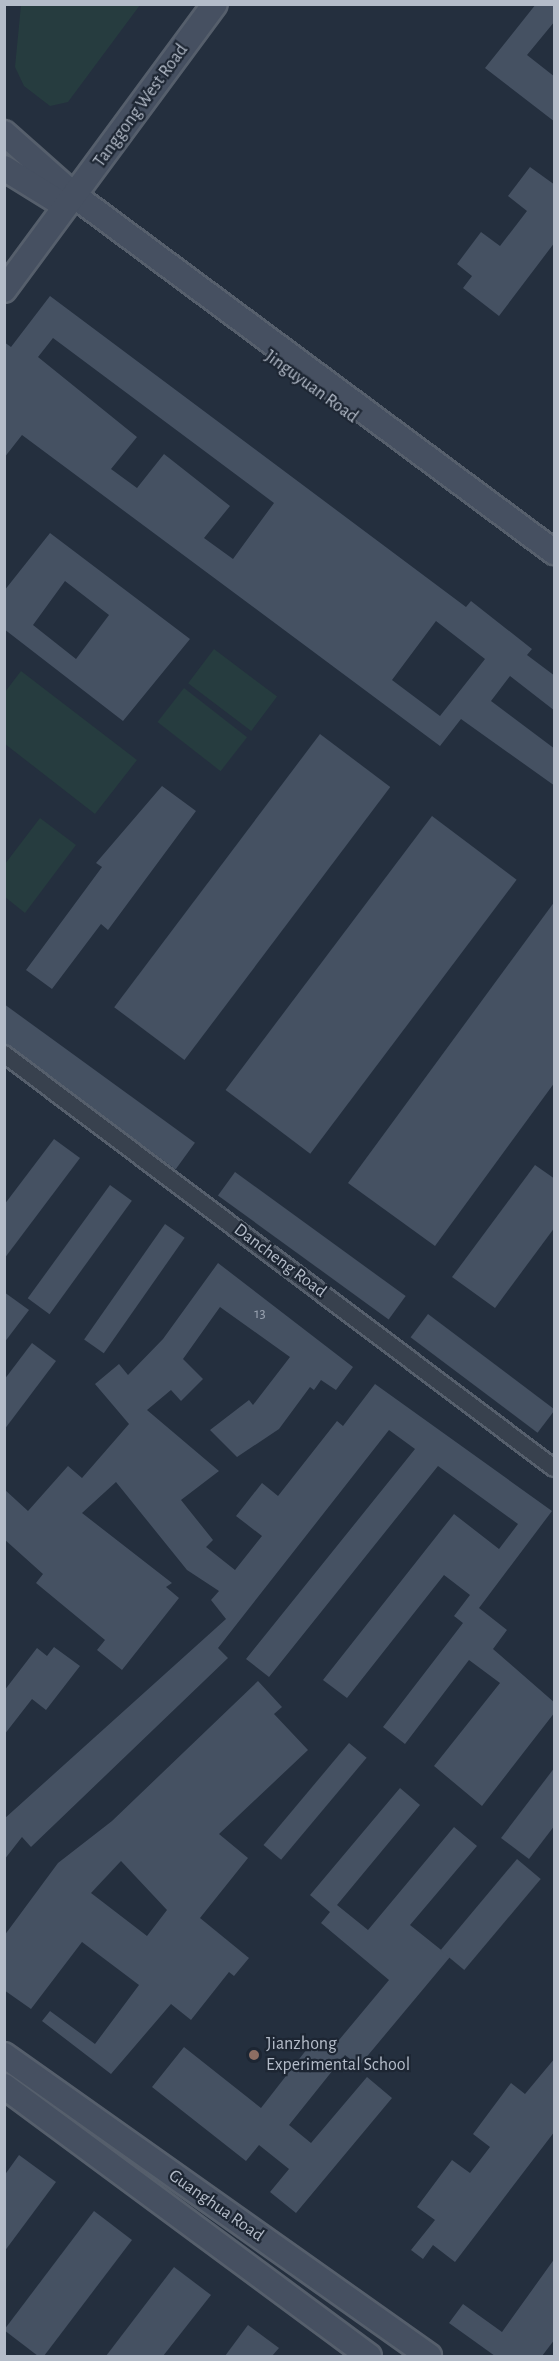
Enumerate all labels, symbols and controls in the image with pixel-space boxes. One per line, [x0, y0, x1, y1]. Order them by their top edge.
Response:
street label: Tanggong West Road [89, 40, 193, 172]
street label: Jinguyuan Road [260, 346, 362, 428]
street label: Dancheng Road [229, 1219, 331, 1303]
house number: 13 [254, 1305, 266, 1323]
place label: Jianzhong Experimental School [266, 2034, 410, 2076]
marker: Jianzhong Experimental School [247, 2048, 261, 2062]
street label: Guanghua Road [164, 2165, 268, 2247]

